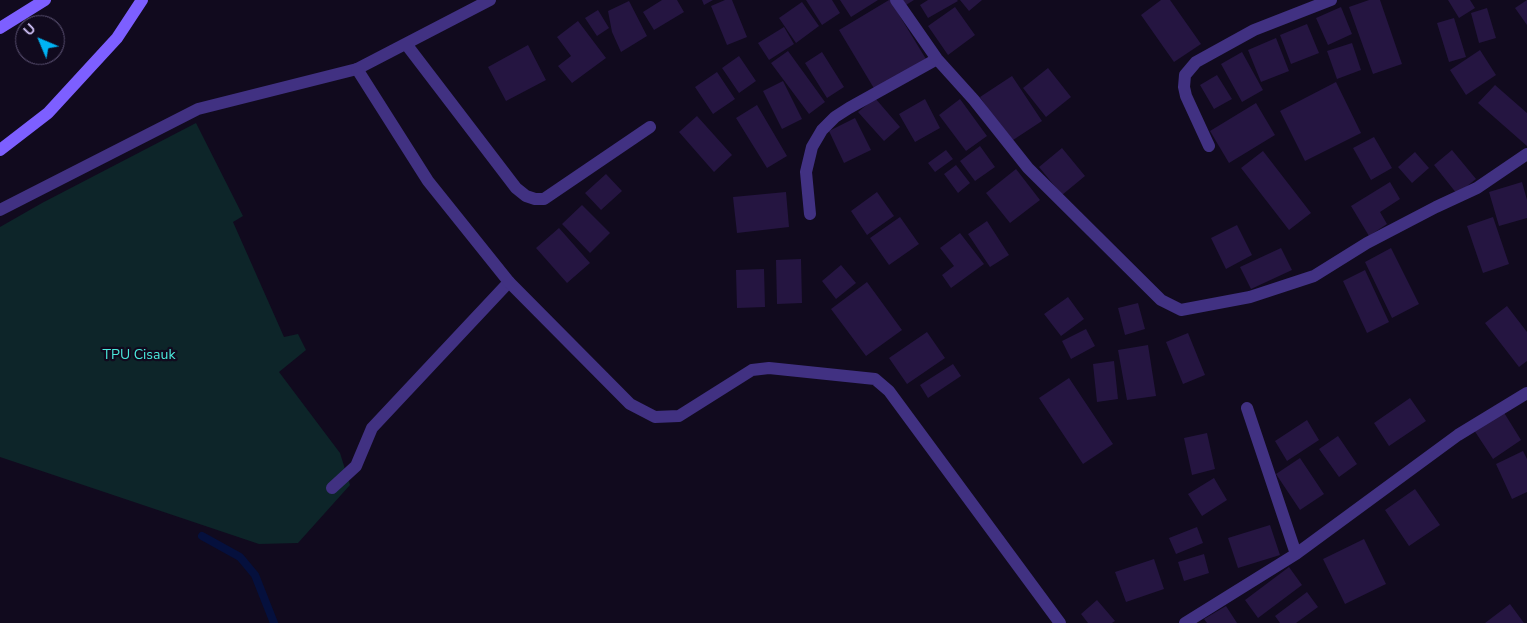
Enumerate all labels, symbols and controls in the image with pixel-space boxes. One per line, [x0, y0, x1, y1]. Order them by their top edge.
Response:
north arrow [15, 15, 65, 65]
text: U [19, 19, 40, 40]
park label: TPU Cisauk [103, 348, 175, 364]

